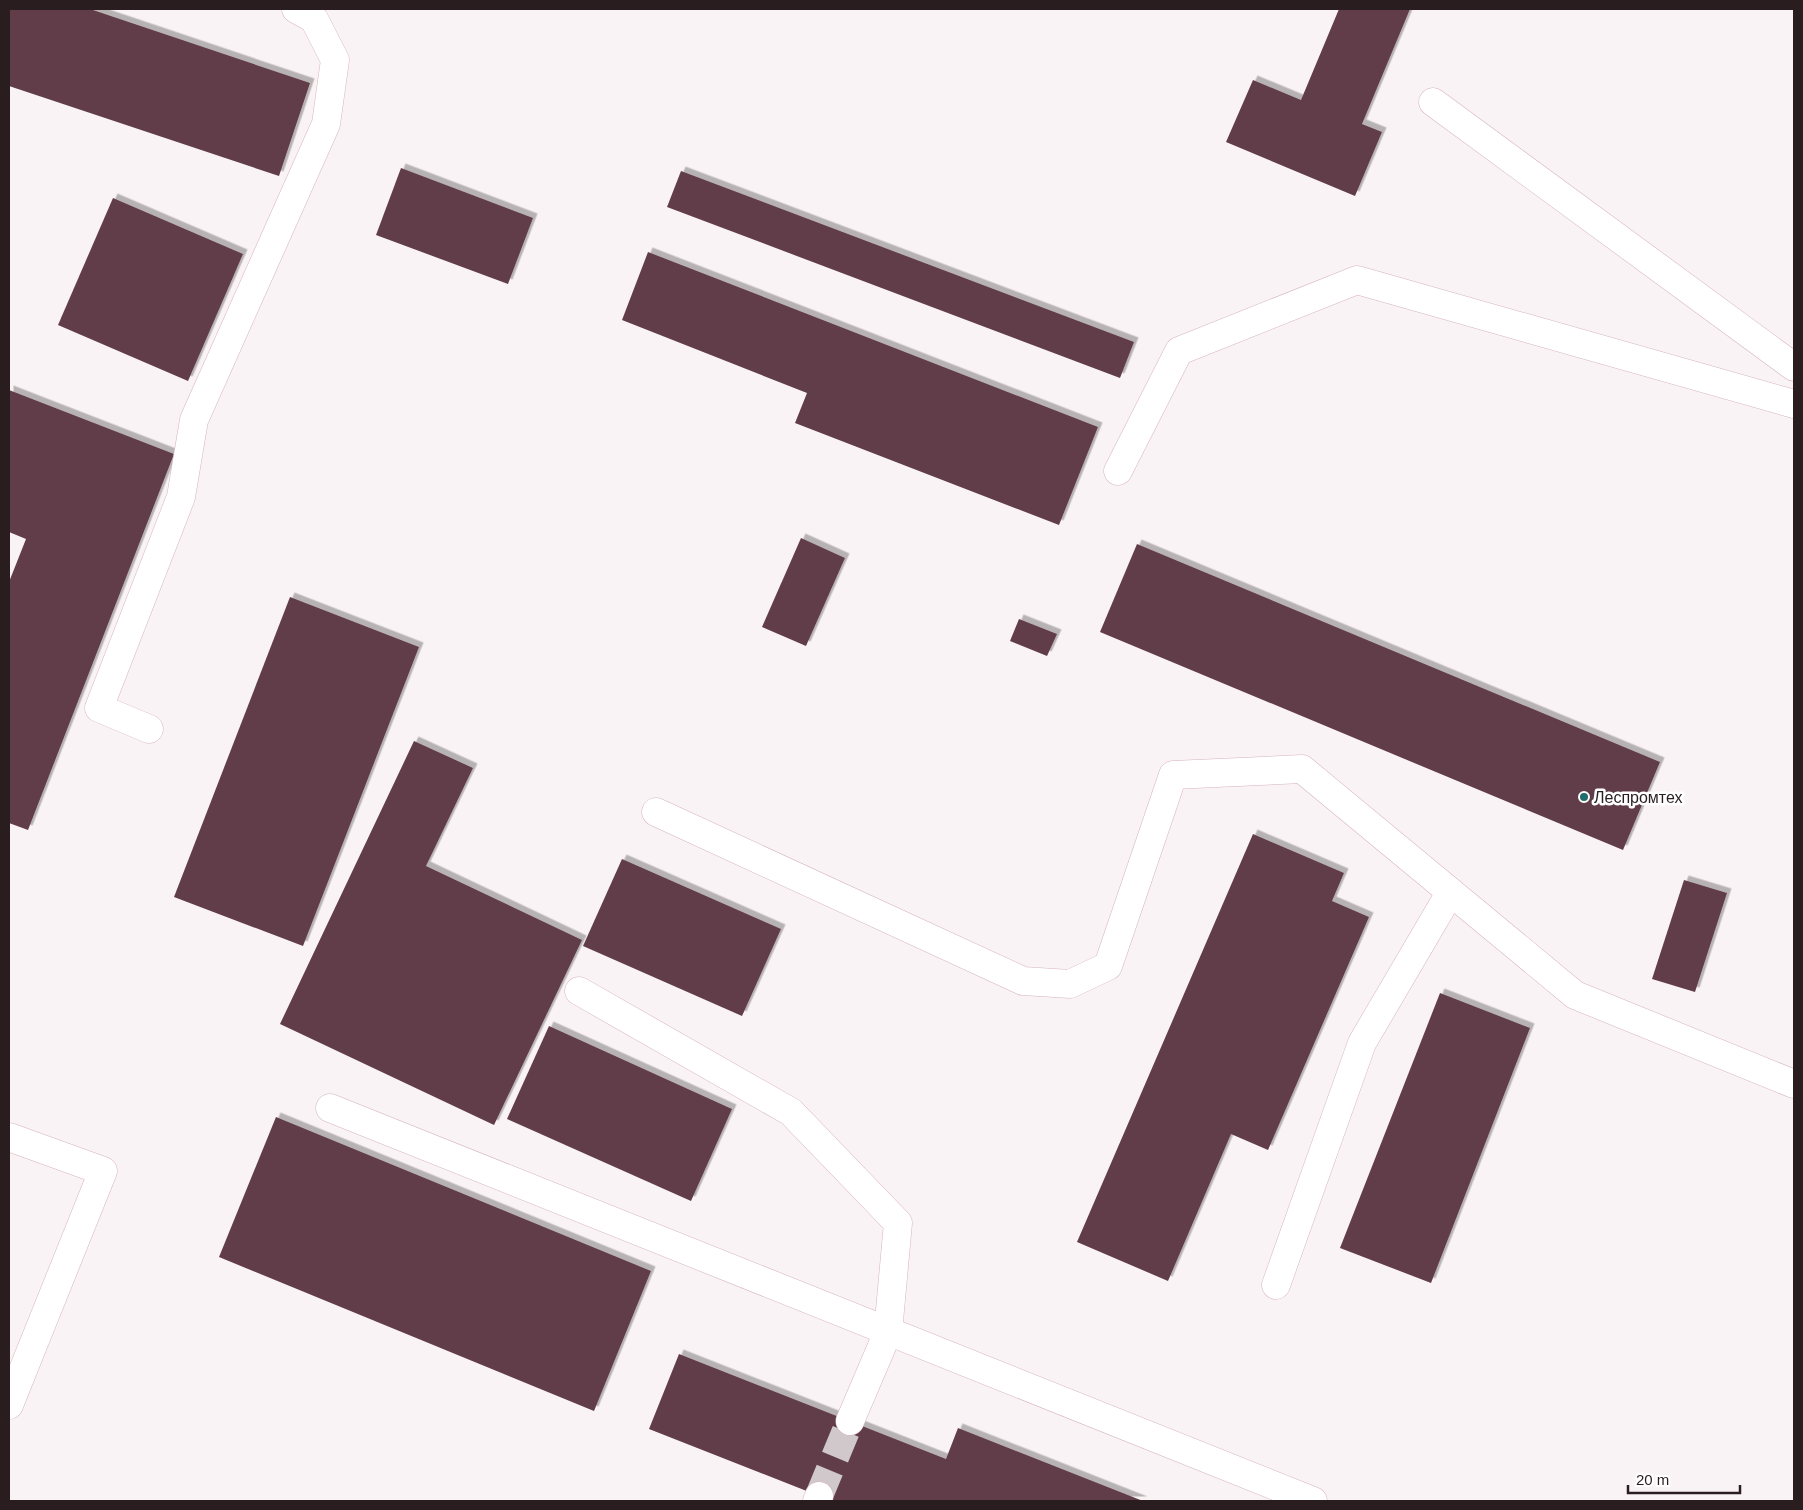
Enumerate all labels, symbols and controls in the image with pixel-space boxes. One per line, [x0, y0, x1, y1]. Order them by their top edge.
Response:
place label: Леспромтех [1594, 789, 1683, 806]
marker: Леспромтех [1578, 791, 1590, 803]
scale bar [1628, 1462, 1740, 1494]
text: 20 m [1636, 1471, 1669, 1488]

